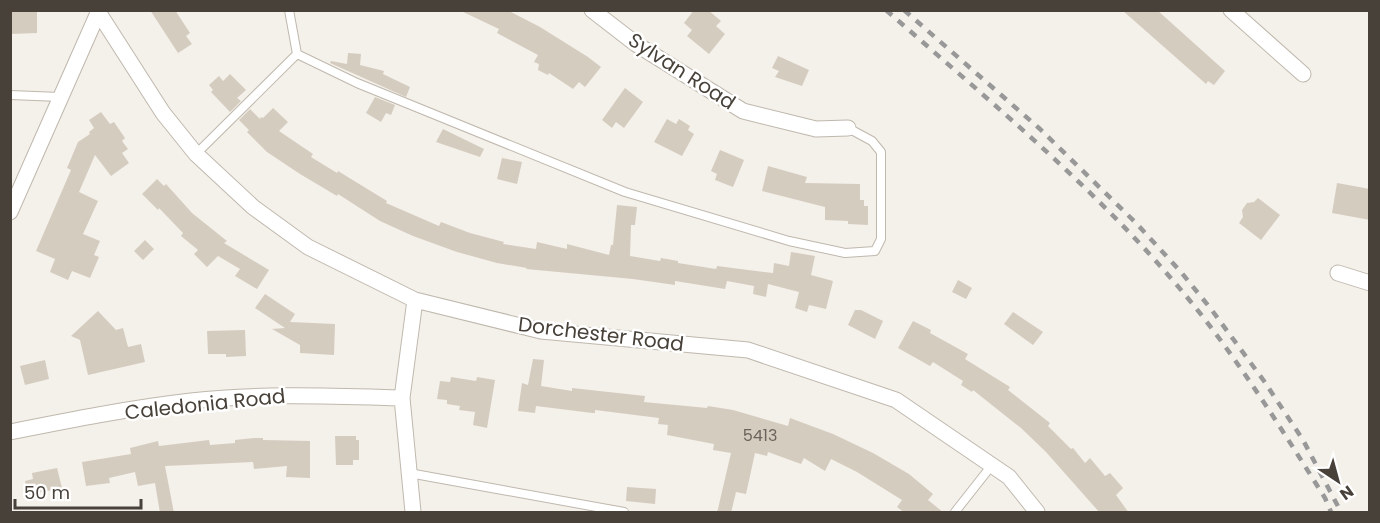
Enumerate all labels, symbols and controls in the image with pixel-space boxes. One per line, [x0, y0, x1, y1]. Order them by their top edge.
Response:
street label: Sylvan Road [623, 26, 741, 116]
street label: Dorchester Road [517, 310, 685, 358]
street label: Caledonia Road [123, 382, 287, 426]
house number: 5413 [743, 424, 777, 447]
north arrow [1308, 451, 1368, 511]
scale bar [15, 472, 141, 510]
text: 50 m [24, 480, 70, 505]
text: N [1335, 480, 1358, 506]

